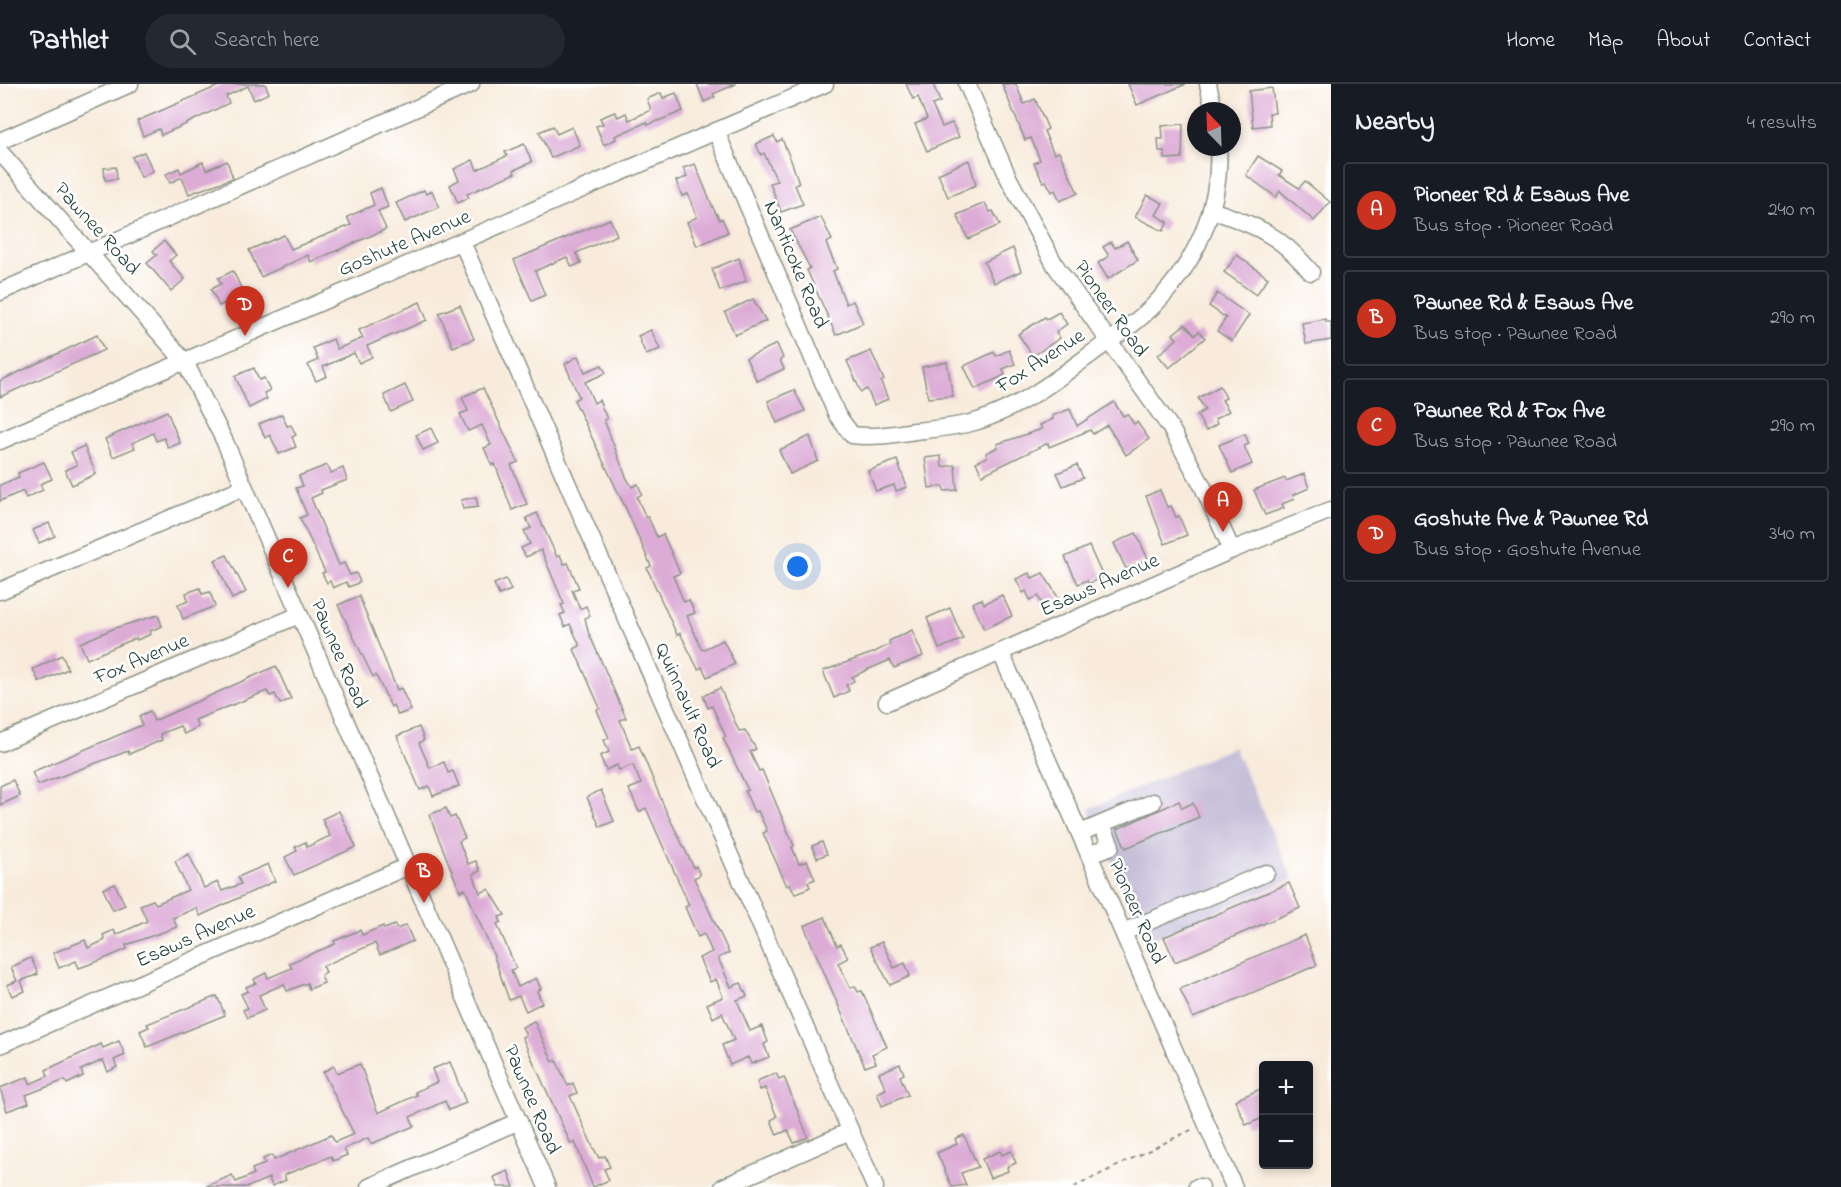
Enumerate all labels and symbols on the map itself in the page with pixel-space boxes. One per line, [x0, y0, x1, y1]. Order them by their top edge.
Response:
north arrow [1187, 102, 1241, 156]
street label: Pawnee Road [47, 176, 147, 283]
street label: Nanticoke Road [755, 196, 836, 333]
street label: Goshute Avenue [334, 202, 476, 285]
street label: Pioneer Road [1066, 255, 1155, 364]
pin: D [226, 286, 264, 336]
street label: Fox Avenue [990, 322, 1092, 402]
pin: A [1204, 482, 1242, 532]
pin: C [268, 538, 308, 588]
street label: Esaws Avenue [1036, 546, 1165, 625]
your location [783, 552, 812, 581]
street label: Pawnee Road [302, 594, 375, 713]
street label: Fox Avenue [89, 626, 194, 694]
street label: Quinnault Road [646, 638, 728, 774]
pin: B [404, 854, 444, 903]
street label: Pioneer Road [1100, 854, 1173, 969]
street label: Esaws Avenue [132, 897, 261, 976]
street label: Pawnee Road [495, 1040, 568, 1159]

